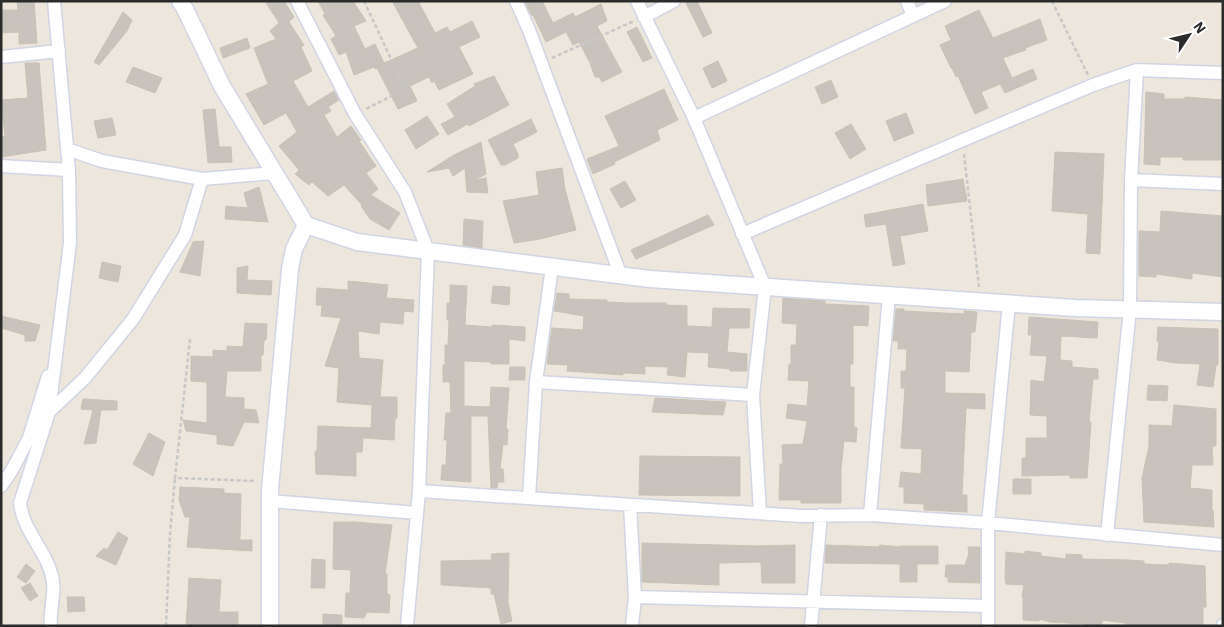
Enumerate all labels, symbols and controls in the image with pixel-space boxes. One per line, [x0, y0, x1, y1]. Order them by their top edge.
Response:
north arrow [1164, 10, 1214, 60]
text: N [1189, 18, 1210, 37]

